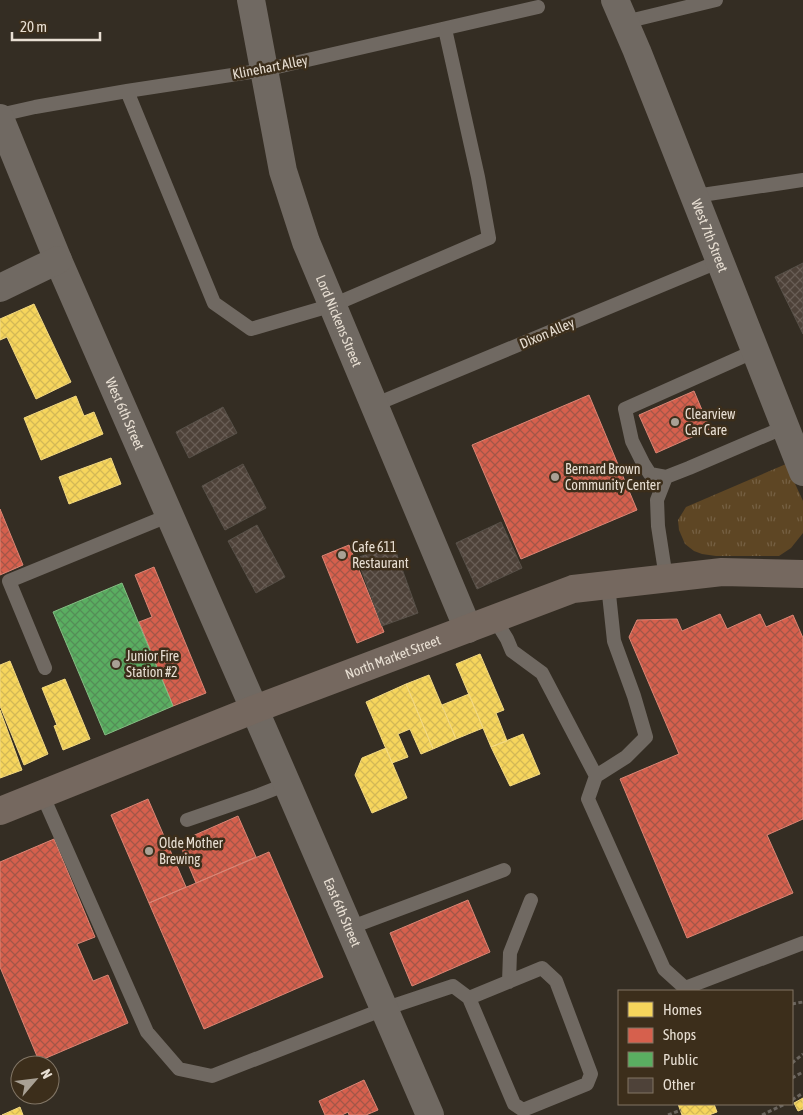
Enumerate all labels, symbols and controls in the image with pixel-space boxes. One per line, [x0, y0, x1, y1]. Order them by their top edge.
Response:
scale bar [12, 10, 100, 42]
text: 20 m [20, 18, 47, 35]
street label: Klinehart Alley [231, 52, 309, 82]
street label: West 7th Street [688, 197, 731, 274]
street label: Lord Nickens Street [313, 272, 365, 369]
street label: Dixon Alley [517, 314, 577, 352]
street label: West 6th Street [102, 375, 148, 452]
place label: Clearview Car Care [685, 406, 736, 438]
marker: Clearview Car Care [669, 416, 681, 428]
place label: Bernard Brown Community Center [565, 461, 661, 493]
marker: Bernard Brown Community Center [549, 471, 561, 483]
place label: Cafe 611 Restaurant [352, 539, 409, 571]
marker: Cafe 611 Restaurant [336, 549, 348, 561]
street label: North Market Street [343, 632, 443, 682]
place label: Junior Fire Station #2 [126, 648, 179, 680]
marker: Junior Fire Station #2 [110, 658, 122, 670]
place label: Olde Mother Brewing [159, 835, 224, 867]
marker: Olde Mother Brewing [143, 845, 155, 857]
street label: East 6th Street [320, 875, 364, 949]
legend [618, 990, 793, 1105]
text: Homes [663, 1001, 702, 1018]
text: Shops [663, 1026, 696, 1043]
text: Public [663, 1051, 698, 1068]
north arrow [10, 1055, 60, 1105]
text: N [37, 1066, 55, 1081]
text: Other [663, 1076, 695, 1093]

